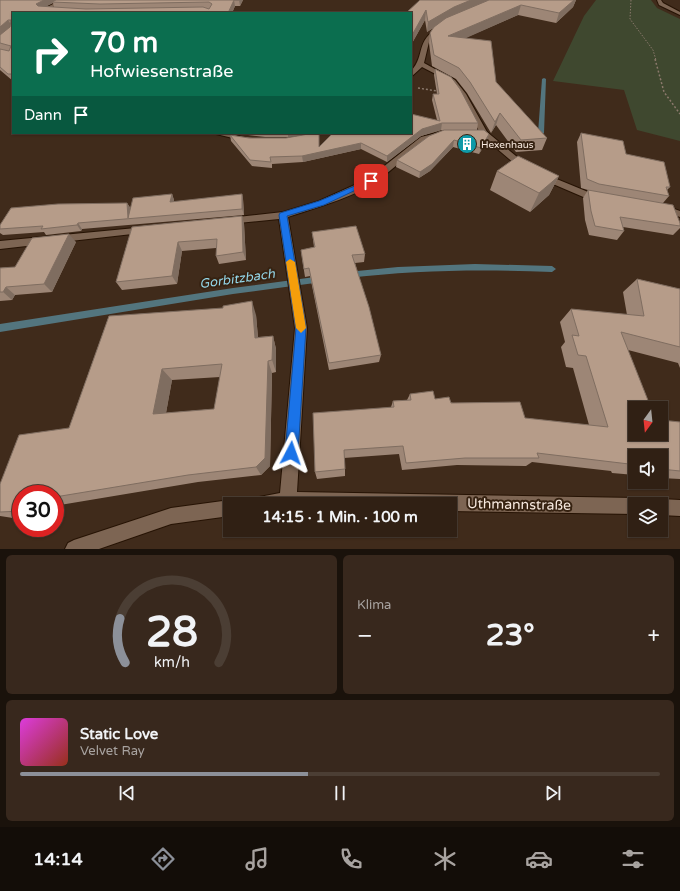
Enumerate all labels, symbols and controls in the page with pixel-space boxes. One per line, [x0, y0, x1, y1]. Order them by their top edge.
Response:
text: 70 m [90, 26, 158, 60]
icon: right [24, 28, 76, 80]
text: Hofwiesenstraße [90, 60, 233, 82]
icon: arrive [70, 104, 92, 126]
text: Dann [24, 106, 62, 124]
building icon: Hexenhaus [456, 133, 478, 155]
place label: Hexenhaus [481, 139, 534, 151]
pin [354, 164, 388, 198]
icon: arrive [360, 170, 382, 192]
water label: Gorbitzbach [198, 266, 277, 292]
north arrow [628, 401, 668, 441]
map controls [628, 401, 668, 537]
position arrow [270, 432, 312, 474]
button: sound [628, 449, 668, 489]
speed limit sign: 30 [12, 485, 64, 537]
street label: Uthmannstraße [467, 495, 571, 514]
button: layers [628, 497, 668, 537]
text: 14:15 · 1 Min. · 100 m [262, 508, 418, 526]
text: Klima [357, 597, 391, 613]
text: 28 [145, 607, 198, 657]
text: 23° [486, 617, 535, 654]
text: − [357, 623, 373, 649]
text: + [648, 623, 660, 649]
text: km/h [154, 653, 189, 670]
text: Static Love [80, 725, 158, 743]
text: Velvet Ray [80, 743, 145, 759]
icon: previous [116, 782, 138, 804]
icon: pause [329, 782, 351, 804]
icon: next [542, 782, 564, 804]
icon: directions [149, 845, 177, 873]
icon: music [243, 845, 271, 873]
icon: phone [337, 845, 365, 873]
icon: climate [431, 845, 459, 873]
icon: car [525, 845, 553, 873]
icon: filters [619, 845, 647, 873]
text: 14:14 [33, 848, 83, 870]

